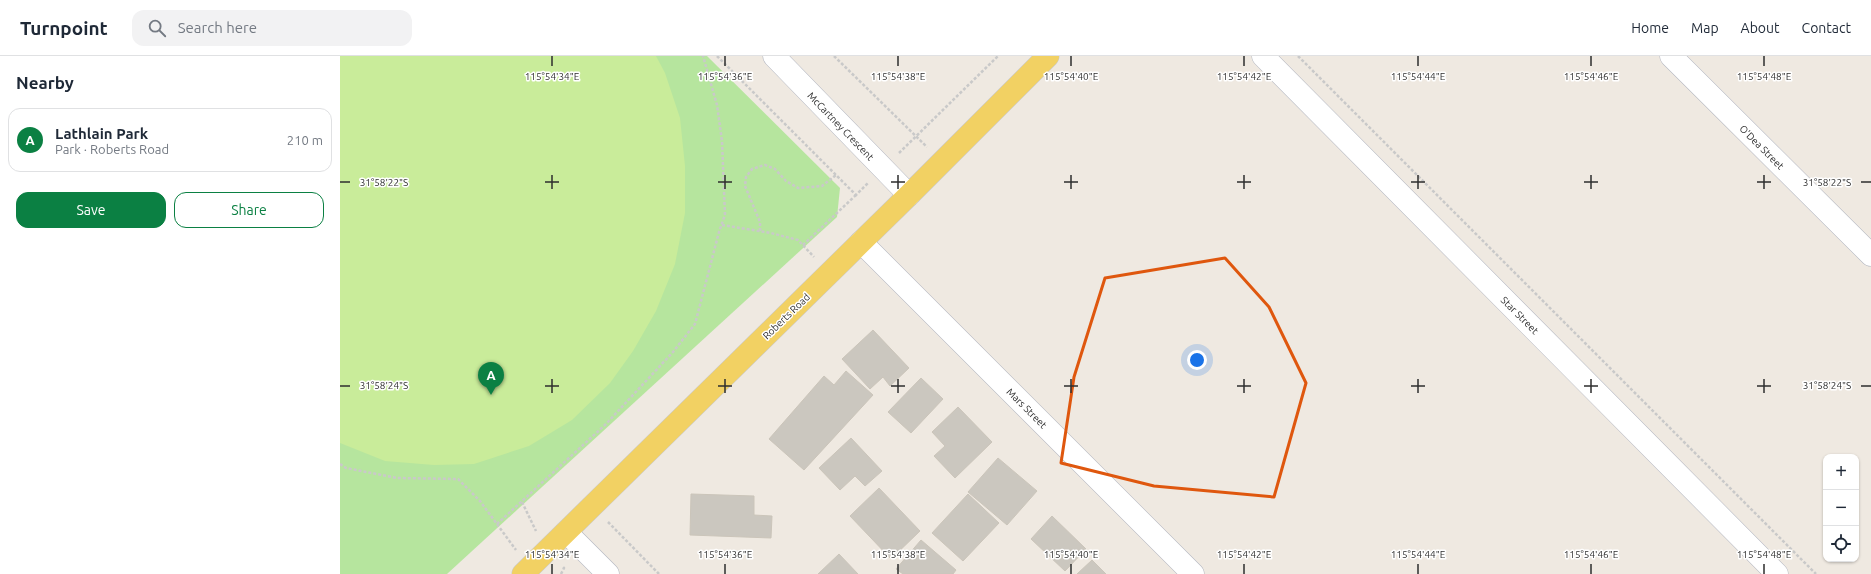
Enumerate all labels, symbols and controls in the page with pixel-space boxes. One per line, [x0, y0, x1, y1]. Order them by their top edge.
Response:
search box [132, 10, 412, 46]
text: Turnpoint [20, 17, 108, 39]
icon: search [146, 17, 168, 39]
text: Search here [178, 19, 257, 36]
text: Home [1631, 20, 1669, 36]
text: Map [1691, 20, 1719, 36]
text: About [1741, 20, 1780, 36]
text: Contact [1802, 20, 1851, 36]
text: 115°54'34"E [525, 71, 580, 82]
text: 115°54'36"E [698, 71, 753, 82]
text: 115°54'38"E [871, 71, 926, 82]
text: 115°54'40"E [1044, 71, 1099, 82]
text: 115°54'42"E [1217, 71, 1272, 82]
text: 115°54'44"E [1391, 71, 1446, 82]
text: 115°54'46"E [1564, 71, 1619, 82]
text: 115°54'48"E [1737, 71, 1792, 82]
text: Nearby [16, 73, 74, 92]
street label: McCartney Crescent [805, 90, 876, 163]
street label: O'Dea Street [1737, 123, 1786, 172]
text: Lathlain Park [55, 125, 148, 142]
text: A [25, 133, 35, 147]
text: 210 m [287, 133, 323, 147]
text: Park · Roberts Road [55, 142, 169, 156]
text: 31°58'22"S [360, 177, 408, 188]
text: 31°58'22"S [1803, 177, 1851, 188]
button: Save [16, 192, 166, 228]
button: Share [174, 192, 324, 228]
street label: Roberts Road [761, 291, 812, 341]
street label: Star Street [1499, 294, 1541, 336]
your location [1187, 350, 1207, 370]
pin: A [478, 362, 504, 395]
text: 31°58'24"S [360, 380, 408, 391]
text: 31°58'24"S [1803, 380, 1851, 391]
street label: Mars Street [1004, 386, 1049, 431]
map controls [1823, 454, 1859, 562]
button: + [1823, 454, 1859, 490]
button: − [1823, 490, 1859, 526]
button: locate [1823, 526, 1859, 562]
text: 115°54'34"E [525, 549, 580, 560]
text: 115°54'36"E [698, 549, 753, 560]
text: 115°54'38"E [871, 549, 926, 560]
text: 115°54'40"E [1044, 549, 1099, 560]
text: 115°54'42"E [1217, 549, 1272, 560]
text: 115°54'44"E [1391, 549, 1446, 560]
text: 115°54'46"E [1564, 549, 1619, 560]
text: 115°54'48"E [1737, 549, 1792, 560]

